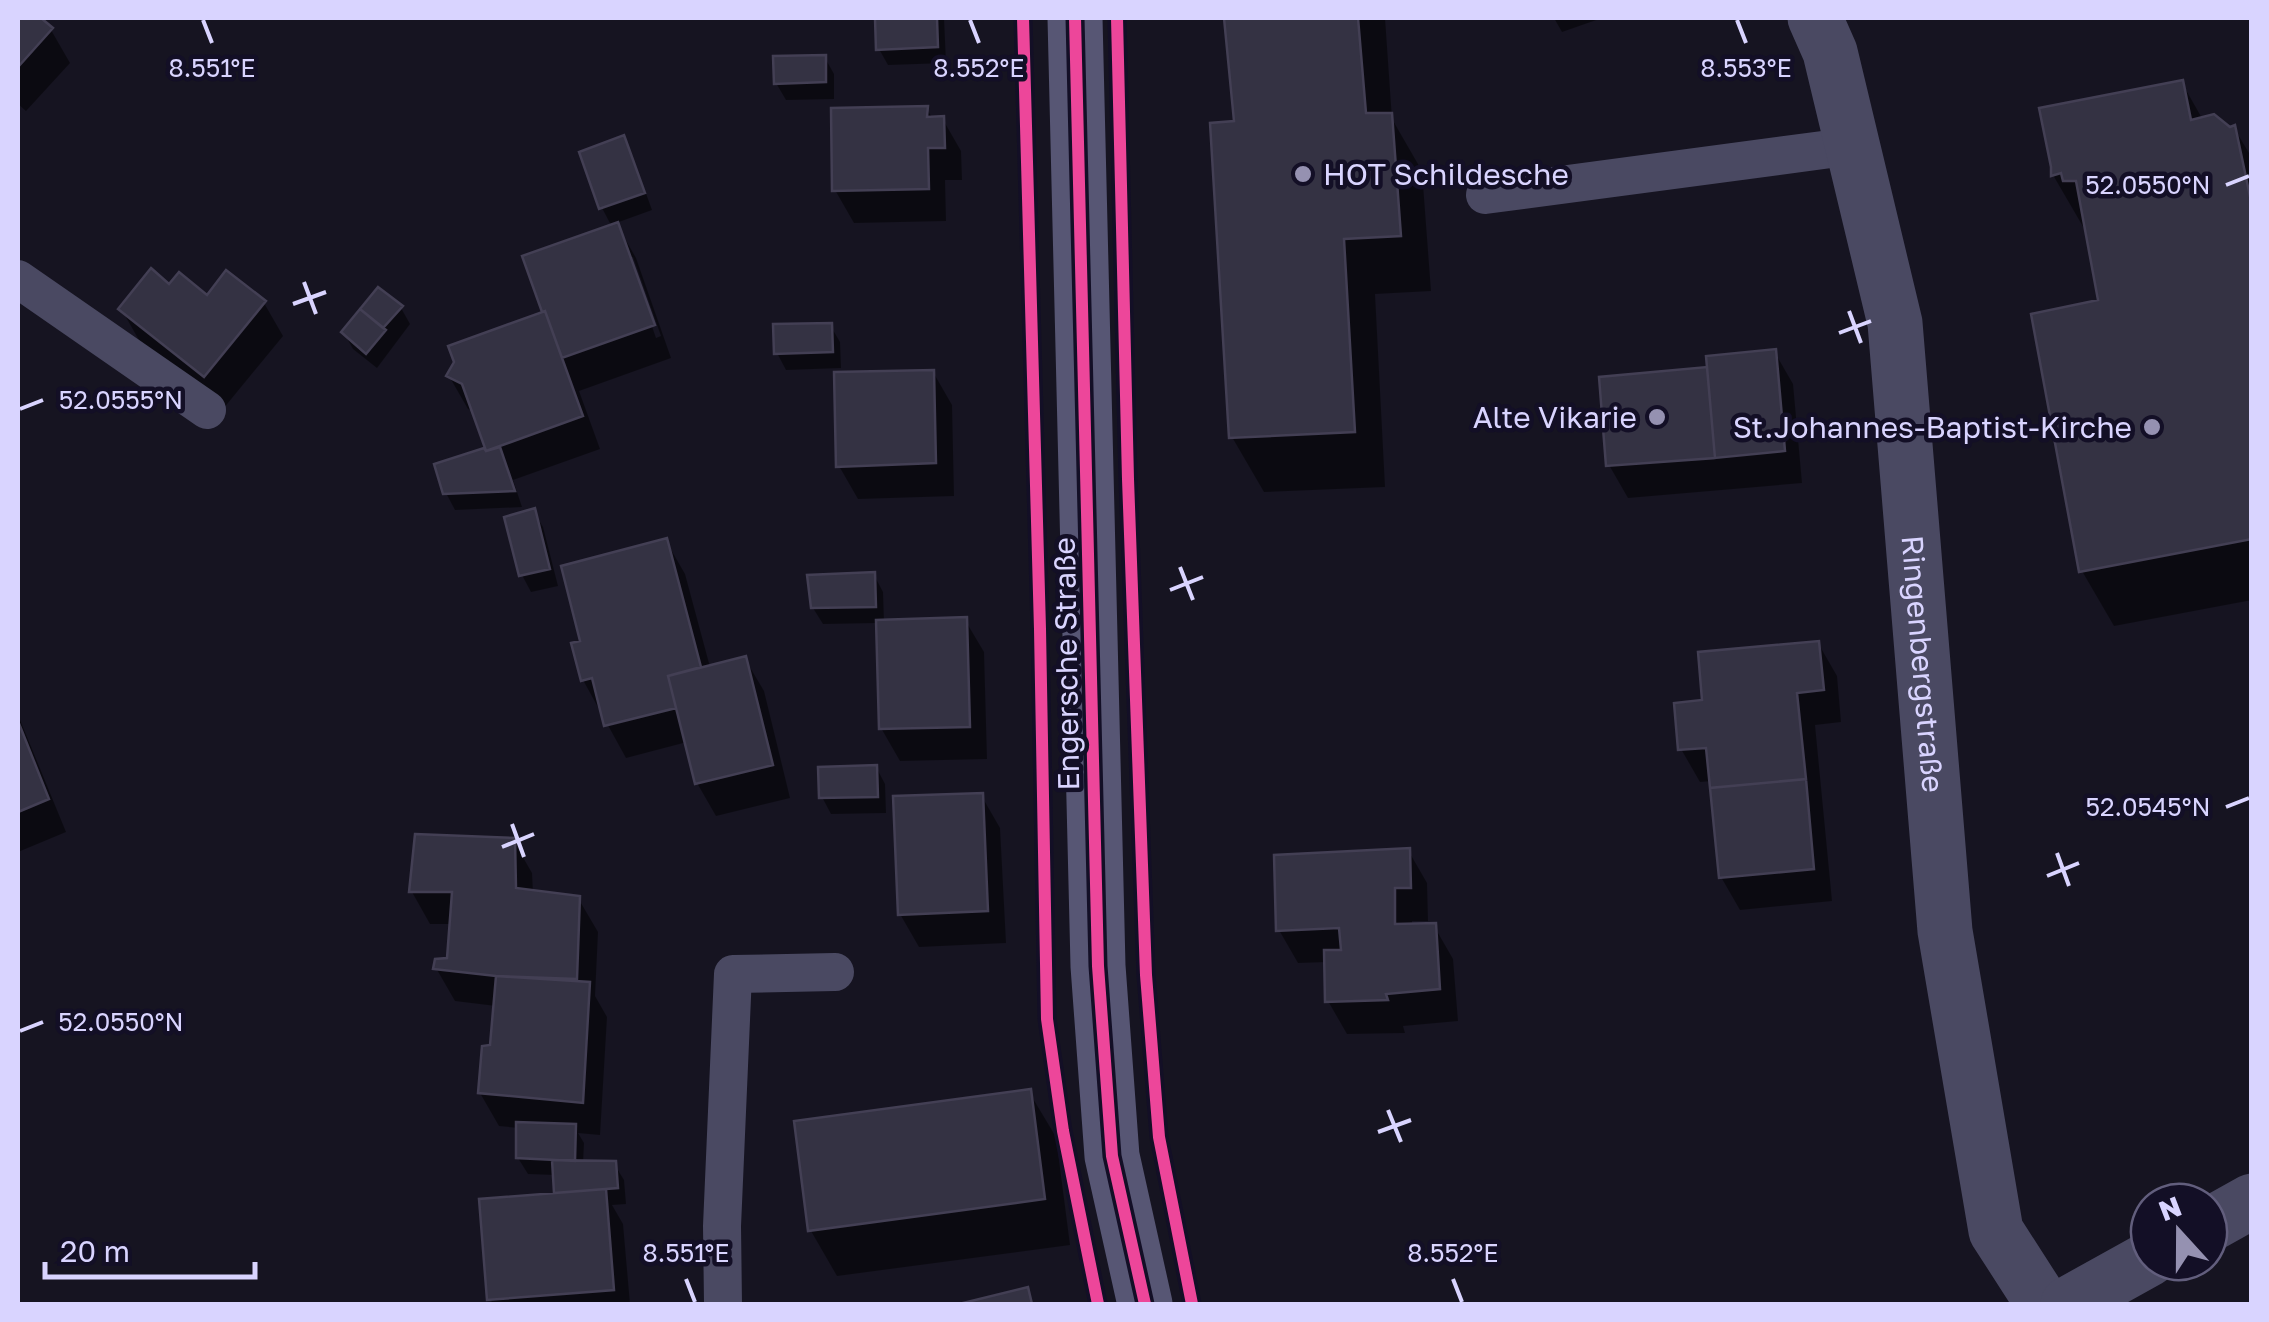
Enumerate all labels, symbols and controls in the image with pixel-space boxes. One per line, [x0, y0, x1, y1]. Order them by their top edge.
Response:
text: 8.551°E [169, 52, 255, 83]
text: 8.552°E [933, 52, 1025, 83]
text: 8.553°E [1700, 52, 1792, 83]
place label: HOT Schildesche [1323, 156, 1569, 192]
marker: HOT Schildesche [1292, 163, 1314, 185]
text: 52.0550°N [2085, 169, 2211, 200]
text: 52.0555°N [59, 384, 183, 415]
place label: Alte Vikarie [1473, 399, 1637, 435]
marker: Alte Vikarie [1646, 406, 1668, 428]
place label: St.Johannes-Baptist-Kirche [1733, 409, 2132, 445]
marker: St.Johannes-Baptist-Kirche [2141, 416, 2163, 438]
street label: Ringenbergstraße [1895, 534, 1952, 794]
street label: Engersche Straße [1046, 537, 1086, 791]
text: 52.0545°N [2085, 791, 2211, 822]
text: 52.0550°N [58, 1006, 184, 1037]
north arrow [2129, 1182, 2229, 1282]
text: N [2154, 1189, 2186, 1227]
scale bar [45, 1217, 255, 1279]
text: 20 m [60, 1233, 130, 1269]
text: 8.551°E [643, 1237, 729, 1268]
text: 8.552°E [1407, 1237, 1499, 1268]

